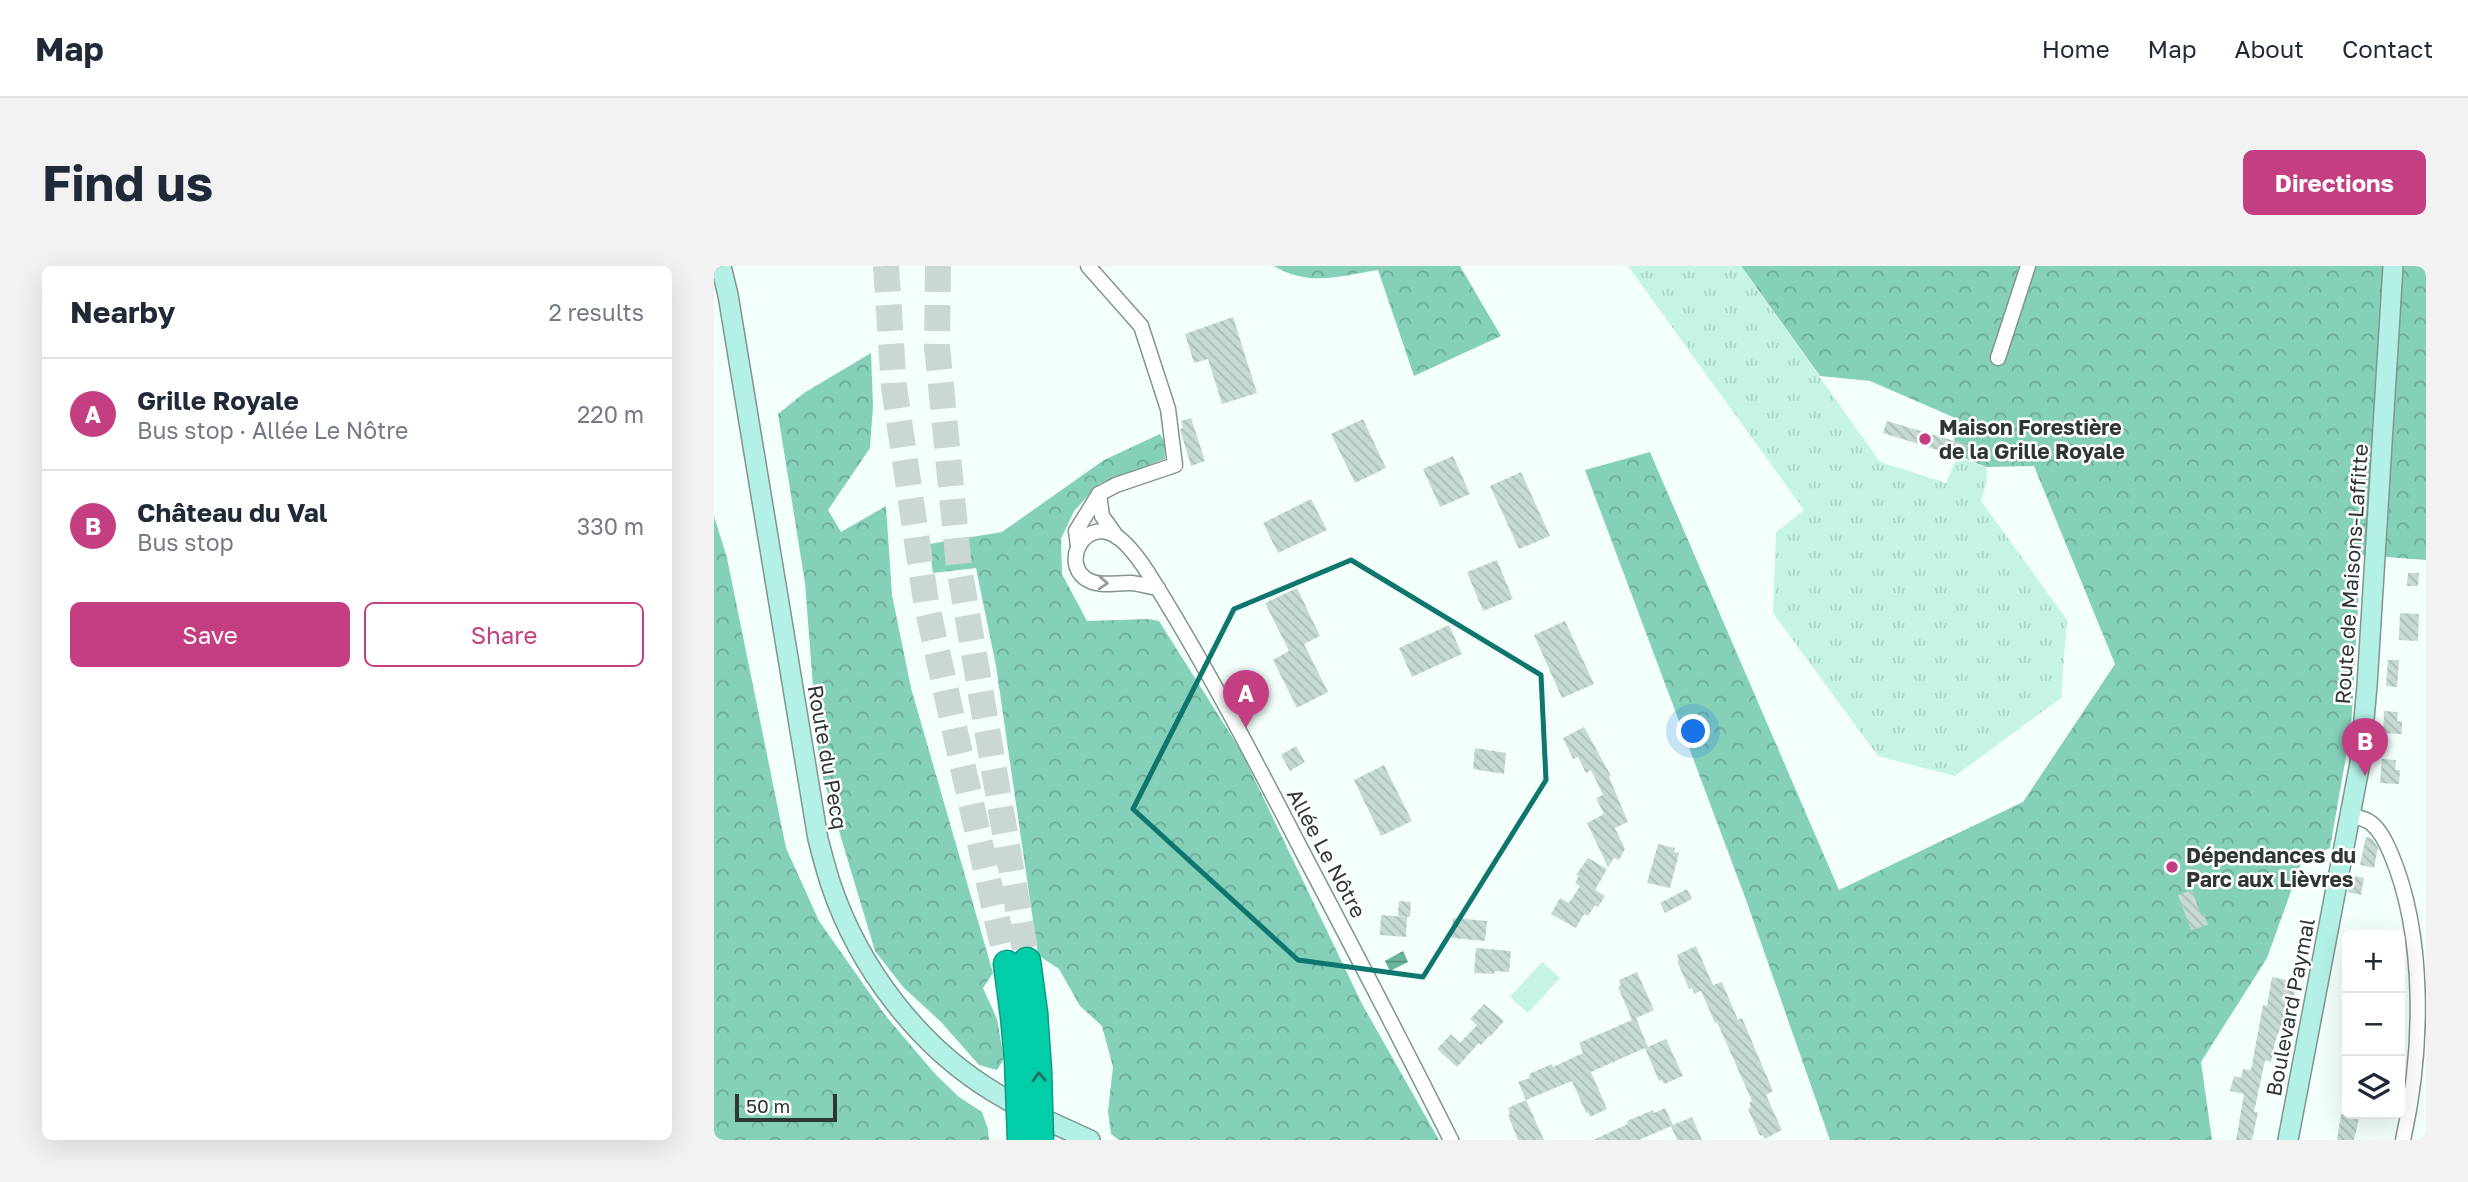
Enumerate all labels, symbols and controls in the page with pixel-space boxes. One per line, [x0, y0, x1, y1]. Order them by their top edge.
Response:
text: Map [35, 29, 104, 68]
text: Home [2042, 34, 2110, 63]
text: Map [2148, 34, 2197, 63]
text: About [2235, 34, 2304, 63]
text: Contact [2342, 34, 2433, 63]
button: Directions [2243, 150, 2426, 215]
text: Find us [42, 153, 213, 212]
text: Nearby [70, 294, 175, 330]
text: 2 results [548, 298, 644, 326]
text: Grille Royale [137, 385, 299, 416]
text: A [85, 400, 101, 428]
text: 220 m [577, 400, 644, 428]
place label: Maison Forestière de la Grille Royale [1939, 414, 2125, 464]
text: Bus stop · Allée Le Nôtre [137, 416, 408, 444]
marker: Maison Forestière de la Grille Royale [1917, 431, 1933, 447]
street label: Route de Maisons-Laffitte [2329, 443, 2373, 705]
text: Château du Val [137, 497, 328, 528]
text: B [85, 512, 101, 540]
text: 330 m [577, 512, 644, 540]
text: Bus stop [137, 528, 234, 556]
one-way arrow [1098, 575, 1109, 590]
button: Save [70, 602, 350, 667]
button: Share [364, 602, 644, 667]
pin: A [1223, 670, 1269, 728]
street label: Route du Pecq [803, 683, 853, 831]
your location [1676, 714, 1710, 748]
pin: B [2342, 718, 2388, 776]
street label: Allée Le Nôtre [1282, 784, 1372, 922]
place label: Dépendances du Parc aux Lièvres [2186, 842, 2356, 892]
marker: Dépendances du Parc aux Lièvres [2164, 859, 2180, 875]
street label: Boulevard Paymal [2260, 916, 2320, 1098]
map controls [2342, 930, 2405, 1119]
button: + [2342, 930, 2405, 993]
button: − [2342, 993, 2405, 1056]
button: layers [2342, 1056, 2405, 1119]
one-way arrow [1031, 1071, 1046, 1082]
scale bar [735, 1091, 836, 1123]
text: 50 m [746, 1094, 790, 1117]

